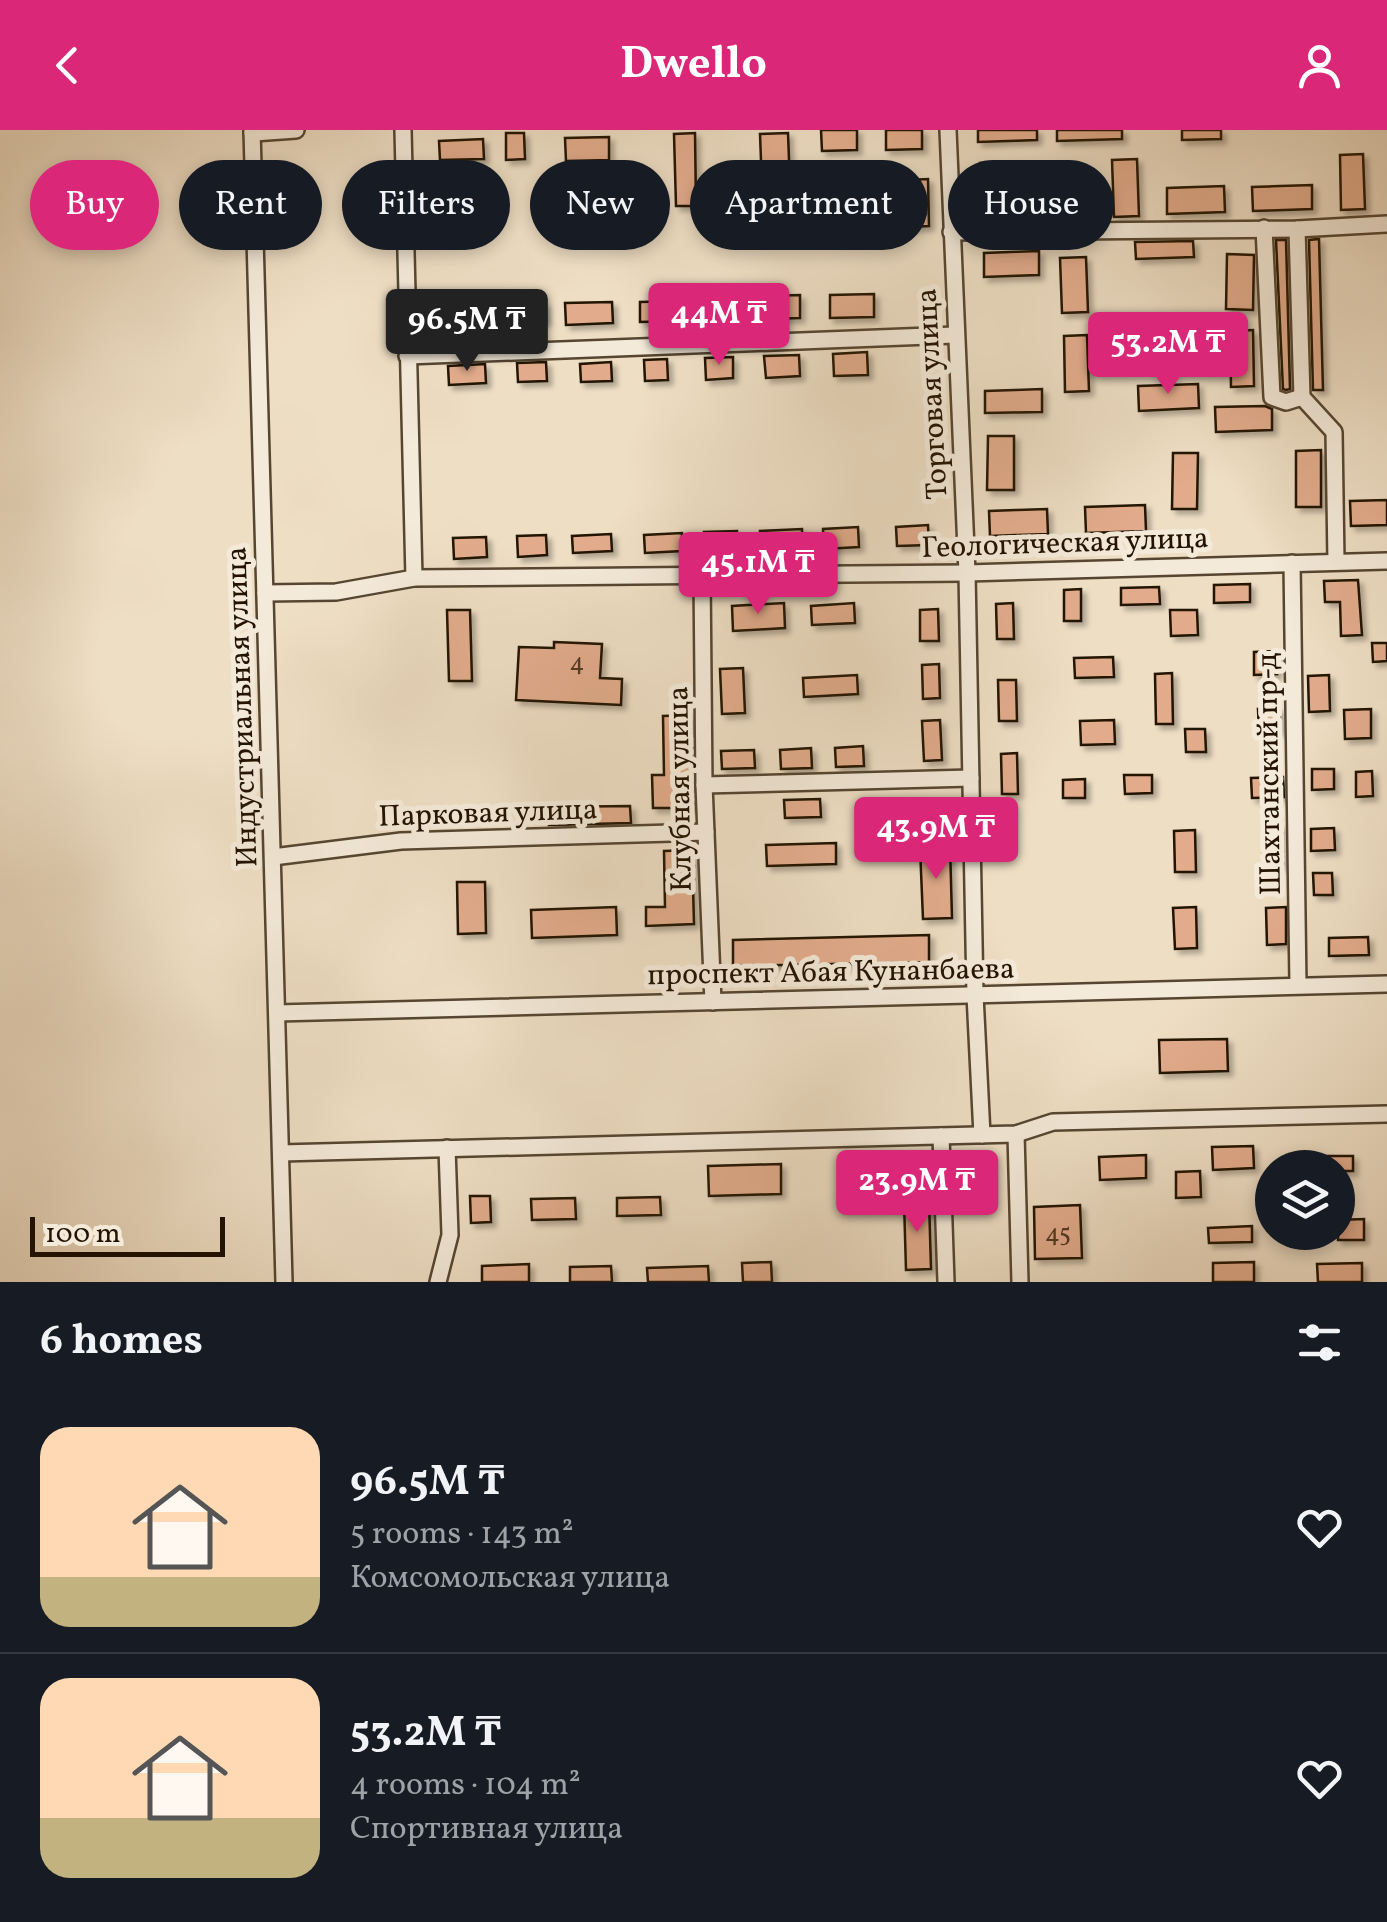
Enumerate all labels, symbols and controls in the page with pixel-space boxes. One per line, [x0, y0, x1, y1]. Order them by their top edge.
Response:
text: Dwello [620, 34, 767, 97]
icon: back [40, 38, 95, 93]
icon: person [1292, 38, 1347, 93]
chip: Buy [30, 160, 159, 250]
chip: Rent [179, 160, 322, 250]
chip: Filters [342, 160, 510, 250]
chip: New [530, 160, 670, 250]
chip: Apartment [690, 160, 928, 250]
chip: House [948, 160, 1114, 250]
pin: 44M ₸ [649, 283, 789, 368]
street label: Торговая улица [906, 287, 960, 501]
pin: 96.5M ₸ [375, 289, 559, 374]
text: 44M ₸ [670, 293, 768, 337]
text: 96.5M ₸ [408, 299, 526, 343]
pin: 53.2M ₸ [1076, 312, 1260, 397]
text: 53.2M ₸ [1110, 322, 1226, 366]
street label: Геологическая улица [921, 518, 1209, 570]
pin: 45.1M ₸ [666, 532, 850, 617]
text: 45.1M ₸ [701, 542, 815, 586]
street label: Индустриальная улица [216, 546, 270, 868]
house number: 4 [570, 646, 584, 681]
street label: Шахтанский пр-д [1247, 652, 1293, 896]
street label: Клубная улица [658, 686, 704, 892]
street label: Парковая улица [378, 789, 598, 839]
pin: 43.9M ₸ [844, 797, 1028, 882]
text: 43.9M ₸ [876, 807, 996, 851]
street label: проспект Абая Кунанбаева [647, 949, 1015, 997]
pin: 23.9M ₸ [825, 1150, 1009, 1235]
map controls [1255, 1150, 1355, 1250]
button: layers [1255, 1150, 1355, 1250]
text: 23.9M ₸ [858, 1160, 976, 1204]
scale bar [30, 1212, 225, 1256]
text: 100 m [45, 1215, 120, 1254]
house number: 45 [1045, 1217, 1071, 1252]
text: 6 homes [40, 1313, 203, 1372]
icon: filters [1292, 1315, 1347, 1370]
text: 96.5M ₸ [350, 1454, 505, 1513]
icon: home [120, 1467, 240, 1587]
icon: heart [1292, 1500, 1347, 1555]
text: 5 rooms · 143 m² [350, 1513, 574, 1557]
text: Комсомольская улица [350, 1557, 670, 1601]
text: 53.2M ₸ [350, 1705, 502, 1764]
icon: home [120, 1718, 240, 1838]
icon: heart [1292, 1751, 1347, 1806]
text: 4 rooms · 104 m² [350, 1764, 581, 1808]
text: Спортивная улица [350, 1808, 623, 1852]

